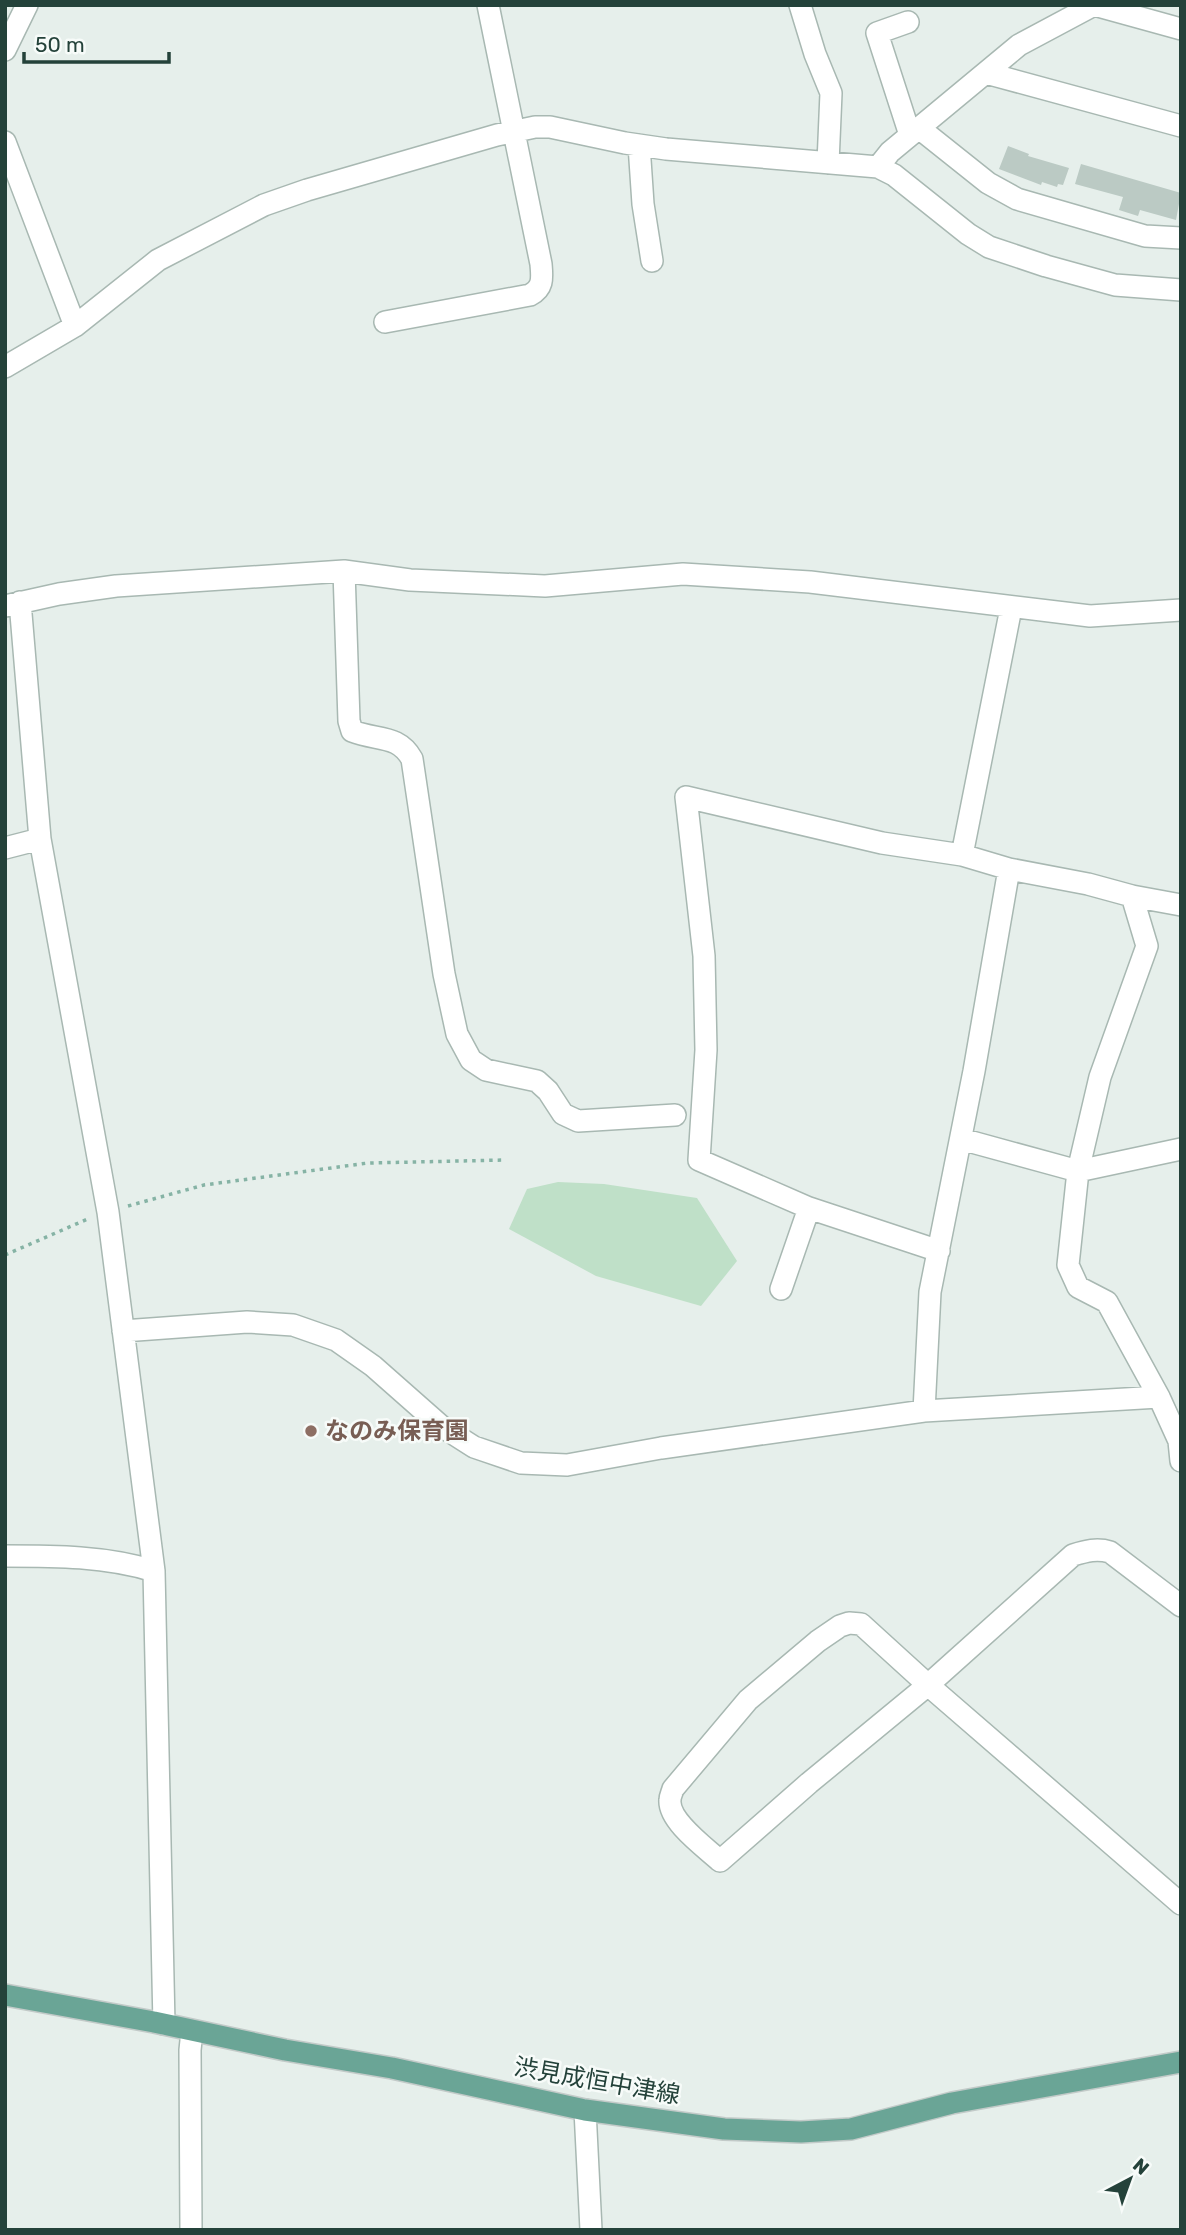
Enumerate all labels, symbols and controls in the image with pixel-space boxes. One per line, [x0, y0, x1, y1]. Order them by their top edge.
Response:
scale bar [24, 21, 170, 65]
text: 50 m [35, 32, 85, 57]
place label: なのみ保育園 [325, 1417, 469, 1445]
marker: なのみ保育園 [303, 1423, 319, 1439]
street label: 渋見成恒中津線 [512, 2053, 682, 2109]
north arrow [1095, 2144, 1165, 2214]
text: N [1128, 2153, 1154, 2180]

